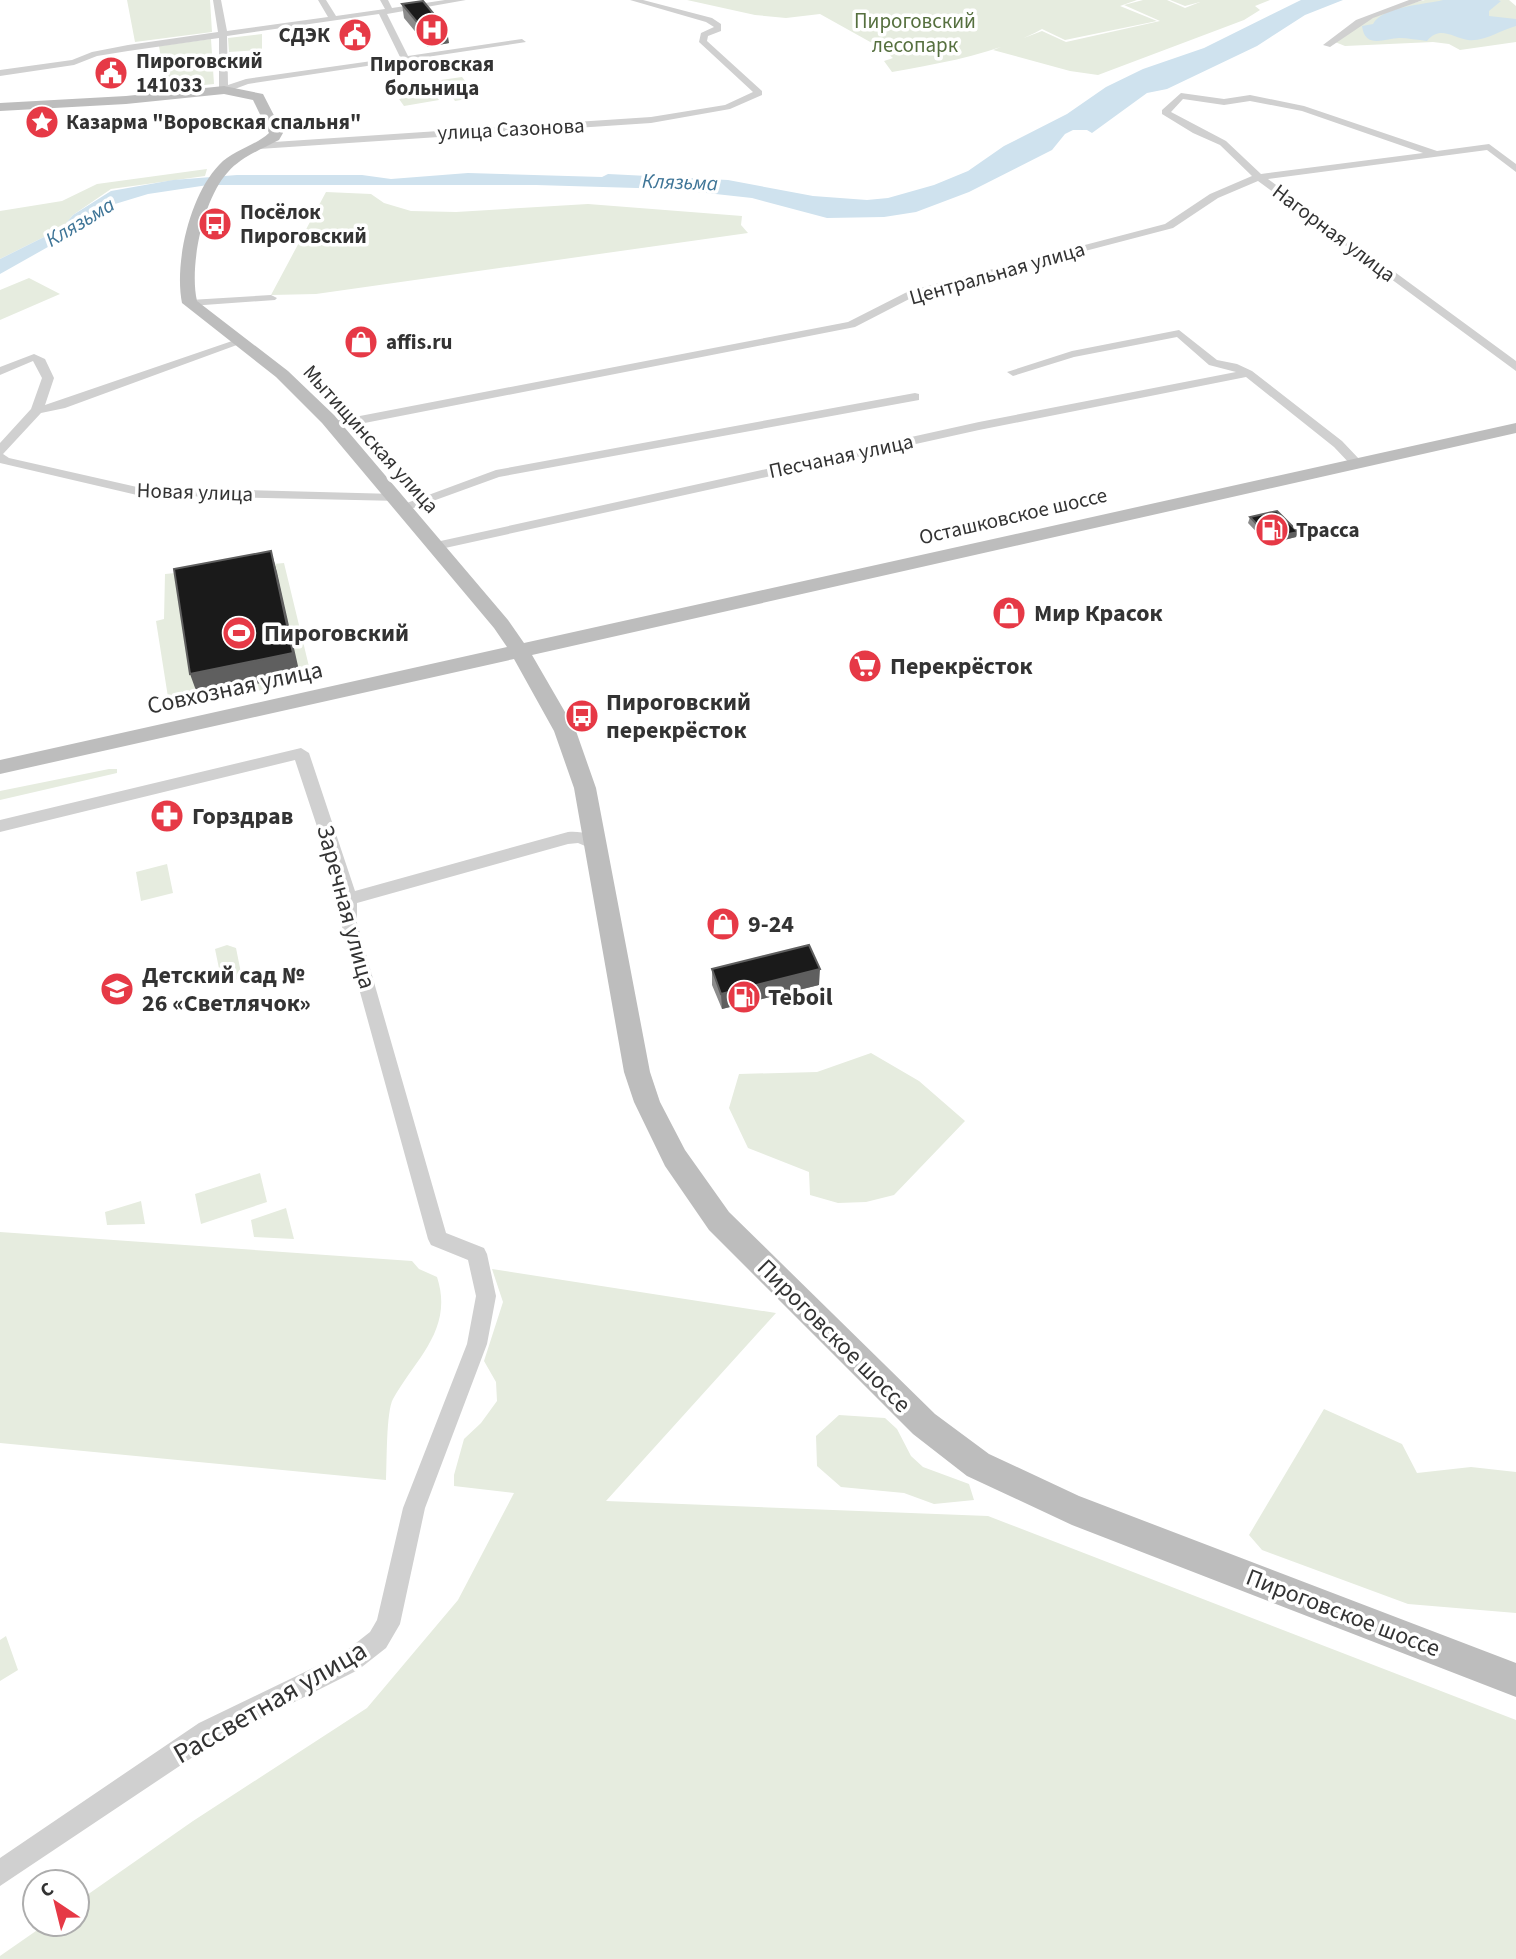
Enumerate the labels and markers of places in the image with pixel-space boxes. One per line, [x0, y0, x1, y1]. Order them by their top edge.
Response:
hospital icon: Пироговская больница [413, 11, 451, 49]
public building icon: СДЭК [336, 16, 374, 54]
place label: СДЭК [279, 20, 331, 50]
place label: Пироговский 141033 [136, 46, 263, 100]
place label: Пироговская больница [370, 49, 494, 103]
public building icon: Пироговский 141033 [92, 54, 130, 92]
place icon: Казарма "Воровская спальня" [23, 103, 61, 141]
place label: Казарма "Воровская спальня" [66, 107, 361, 137]
place label: Посёлок Пироговский [240, 197, 367, 251]
bus stop icon: Посёлок Пироговский [196, 205, 234, 243]
shop icon: affis.ru [342, 323, 380, 361]
place label: affis.ru [386, 327, 453, 357]
fuel station icon: Трасса [1253, 511, 1291, 549]
place label: Трасса [1296, 515, 1360, 545]
shop icon: Мир Красок [990, 594, 1028, 632]
place label: Мир Красок [1034, 596, 1164, 631]
sports icon: Пироговский [220, 614, 258, 652]
place label: Пироговский [264, 616, 409, 651]
supermarket icon: Перекрёсток [846, 647, 884, 685]
place label: Перекрёсток [890, 649, 1034, 684]
place label: Пироговский перекрёсток [606, 685, 751, 748]
bus stop icon: Пироговский перекрёсток [563, 697, 601, 735]
pharmacy icon: Горздрав [148, 797, 186, 835]
place label: Горздрав [192, 799, 293, 834]
shop icon: 9-24 [704, 905, 742, 943]
place label: 9-24 [748, 907, 794, 942]
place label: Детский сад № 26 «Светлячок» [142, 958, 311, 1021]
school or university icon: Детский сад № 26 «Светлячок» [98, 970, 136, 1008]
fuel station icon: Teboil [725, 978, 763, 1016]
place label: Teboil [768, 980, 833, 1015]

